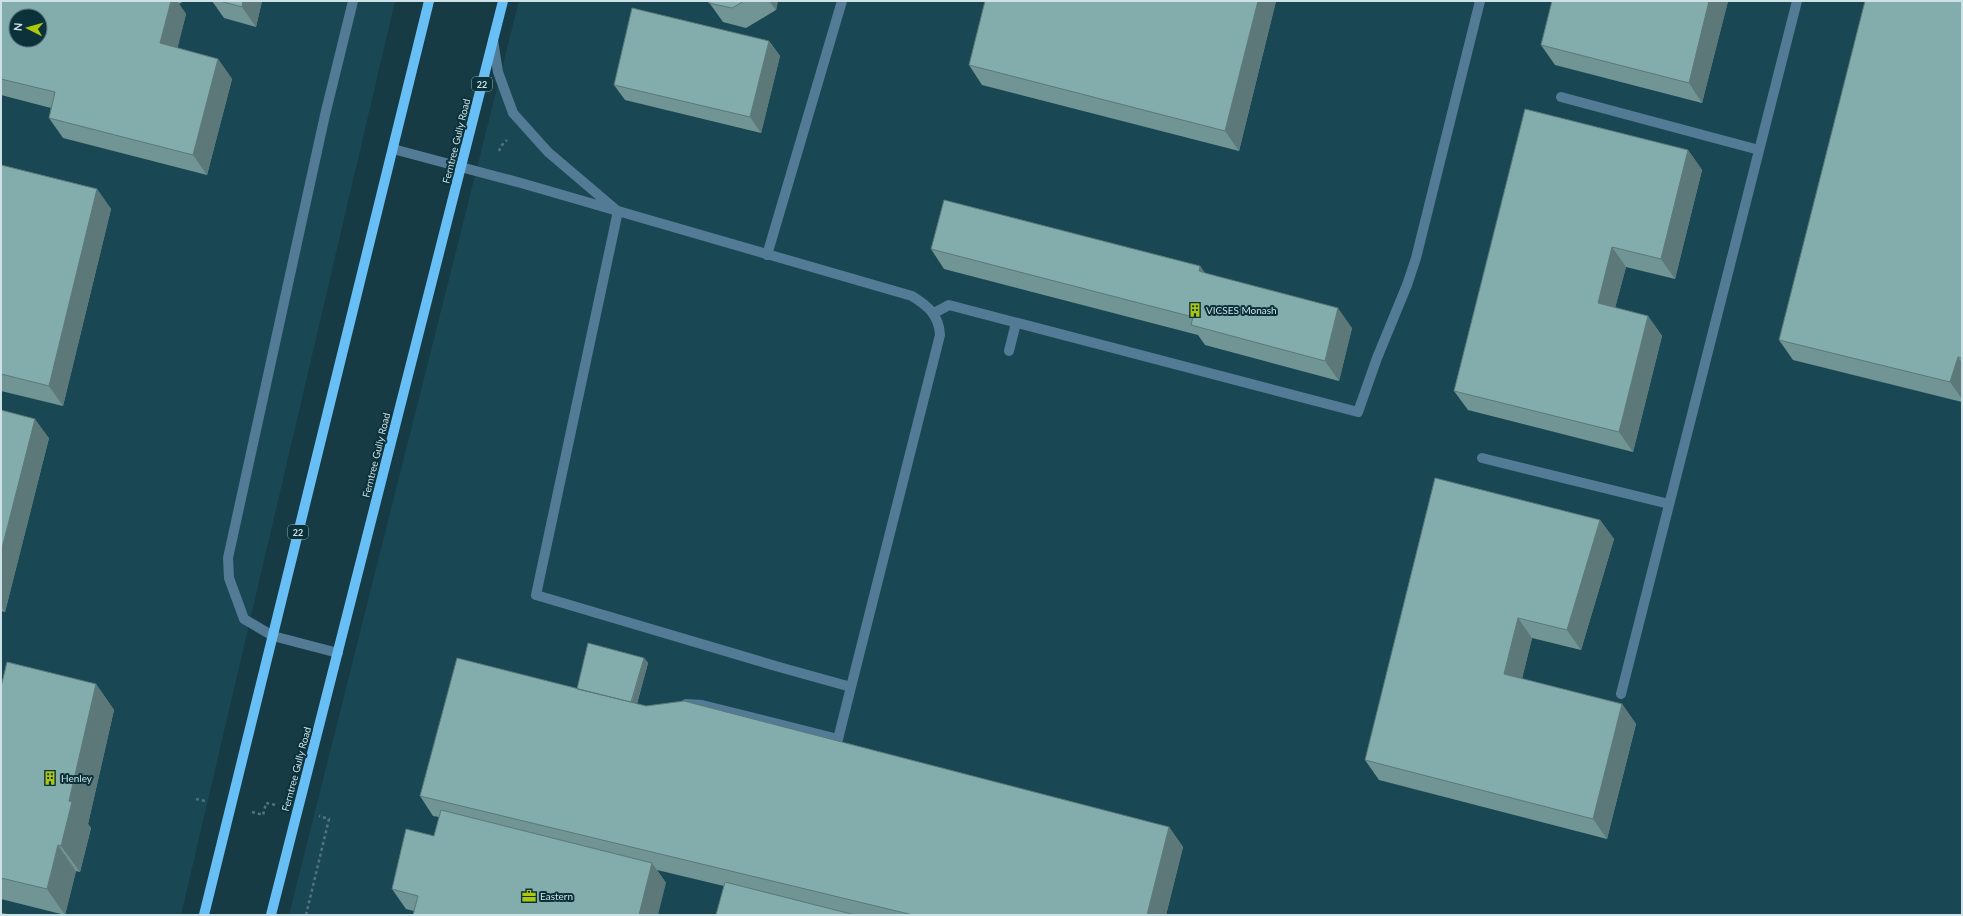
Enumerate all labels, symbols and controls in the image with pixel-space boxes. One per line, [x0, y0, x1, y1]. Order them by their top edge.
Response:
north arrow [8, 8, 48, 48]
text: N [11, 22, 24, 32]
road number: 22 [472, 77, 492, 91]
street label: Ferntree Gully Road [440, 97, 472, 185]
building icon: VICSES Monash [1187, 302, 1203, 318]
place label: VICSES Monash [1206, 304, 1277, 316]
street label: Ferntree Gully Road [360, 411, 392, 499]
road number: 22 [288, 525, 308, 539]
street label: Ferntree Gully Road [279, 725, 313, 813]
building icon: Henley [42, 770, 58, 786]
place label: Henley [61, 772, 93, 784]
office icon: Eastern [521, 888, 537, 904]
place label: Eastern [540, 890, 573, 902]

